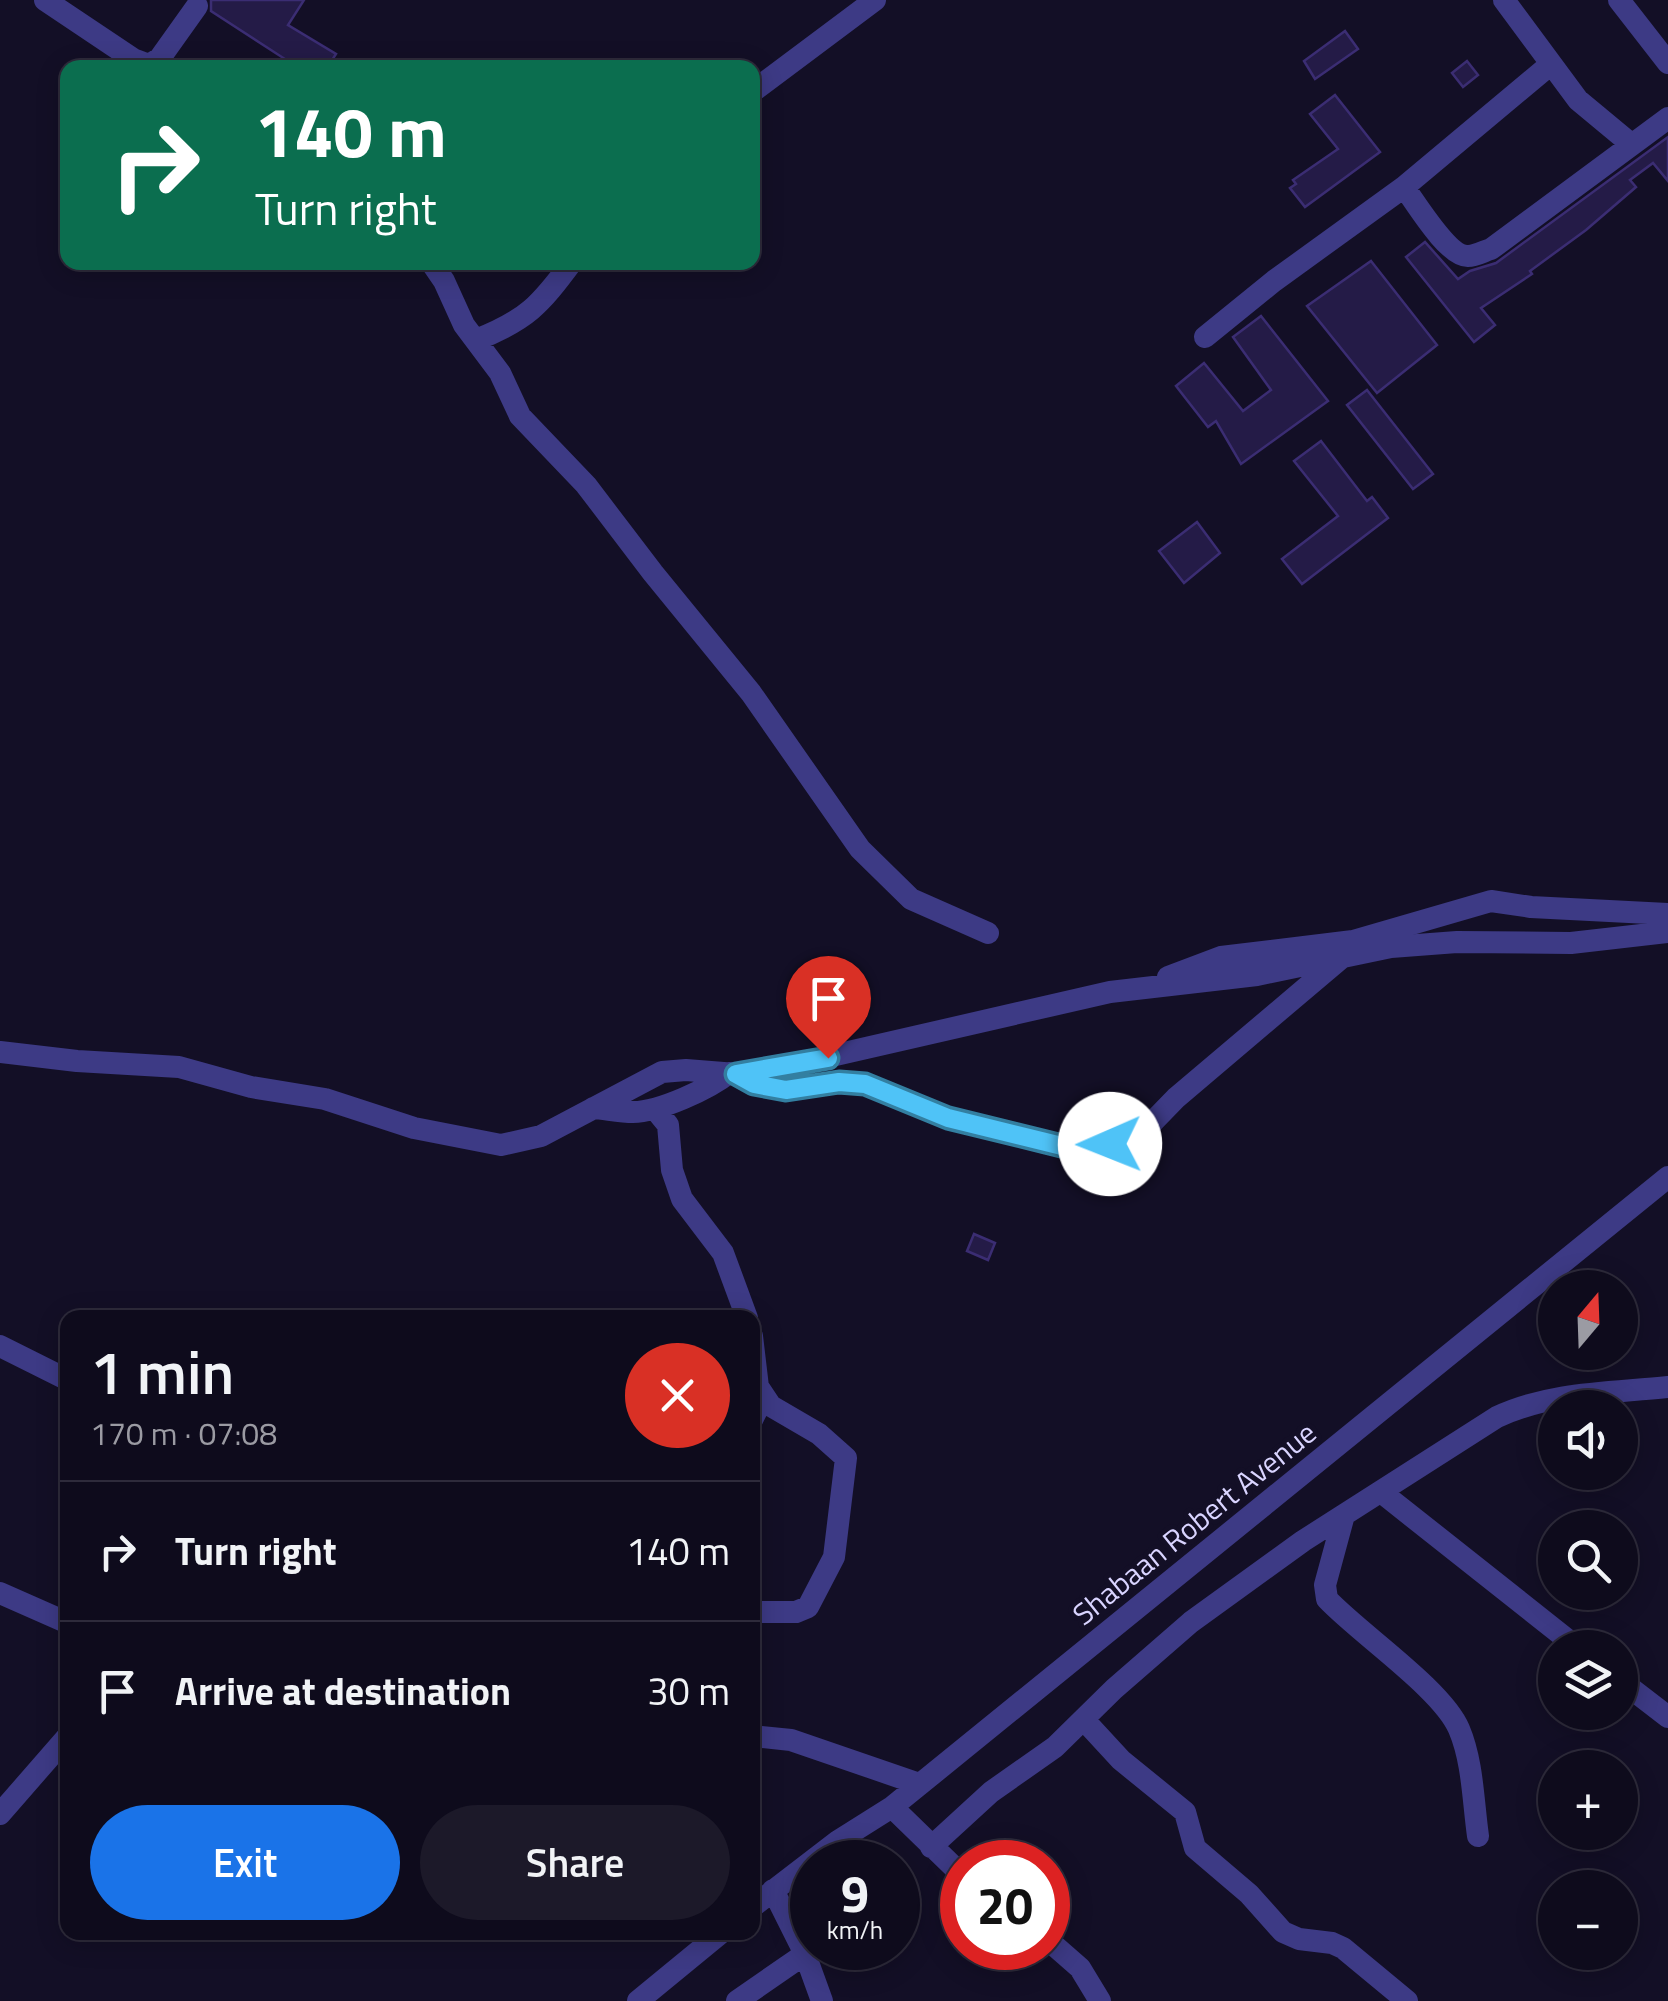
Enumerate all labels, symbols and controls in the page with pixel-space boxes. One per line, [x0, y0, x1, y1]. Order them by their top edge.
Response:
text: 140 m [255, 78, 447, 184]
icon: right [90, 100, 220, 230]
text: Turn right [255, 174, 437, 242]
pin [786, 956, 871, 1059]
icon: arrive [801, 971, 856, 1026]
position arrow [1058, 1092, 1162, 1196]
north arrow [1538, 1270, 1638, 1370]
map controls [1538, 1270, 1638, 1970]
text: 1 min [90, 1326, 234, 1417]
button: close [625, 1343, 730, 1448]
button: sound [1538, 1390, 1638, 1490]
text: 170 m · 07:08 [90, 1409, 277, 1457]
street label: Shabaan Robert Avenue [1062, 1410, 1326, 1636]
button: search [1538, 1510, 1638, 1610]
text: Turn right [175, 1522, 337, 1580]
text: 140 m [626, 1522, 730, 1580]
icon: right [90, 1524, 145, 1579]
button: layers [1538, 1630, 1638, 1730]
text: Arrive at destination [175, 1662, 511, 1720]
text: 30 m [647, 1662, 730, 1720]
icon: arrive [90, 1664, 145, 1719]
button: + [1538, 1750, 1638, 1850]
button: Exit [90, 1805, 400, 1920]
button: Share [420, 1805, 730, 1920]
speed limit sign: 20 [940, 1840, 1070, 1970]
text: 9 [841, 1855, 869, 1931]
button: − [1538, 1870, 1638, 1970]
text: km/h [827, 1911, 883, 1949]

